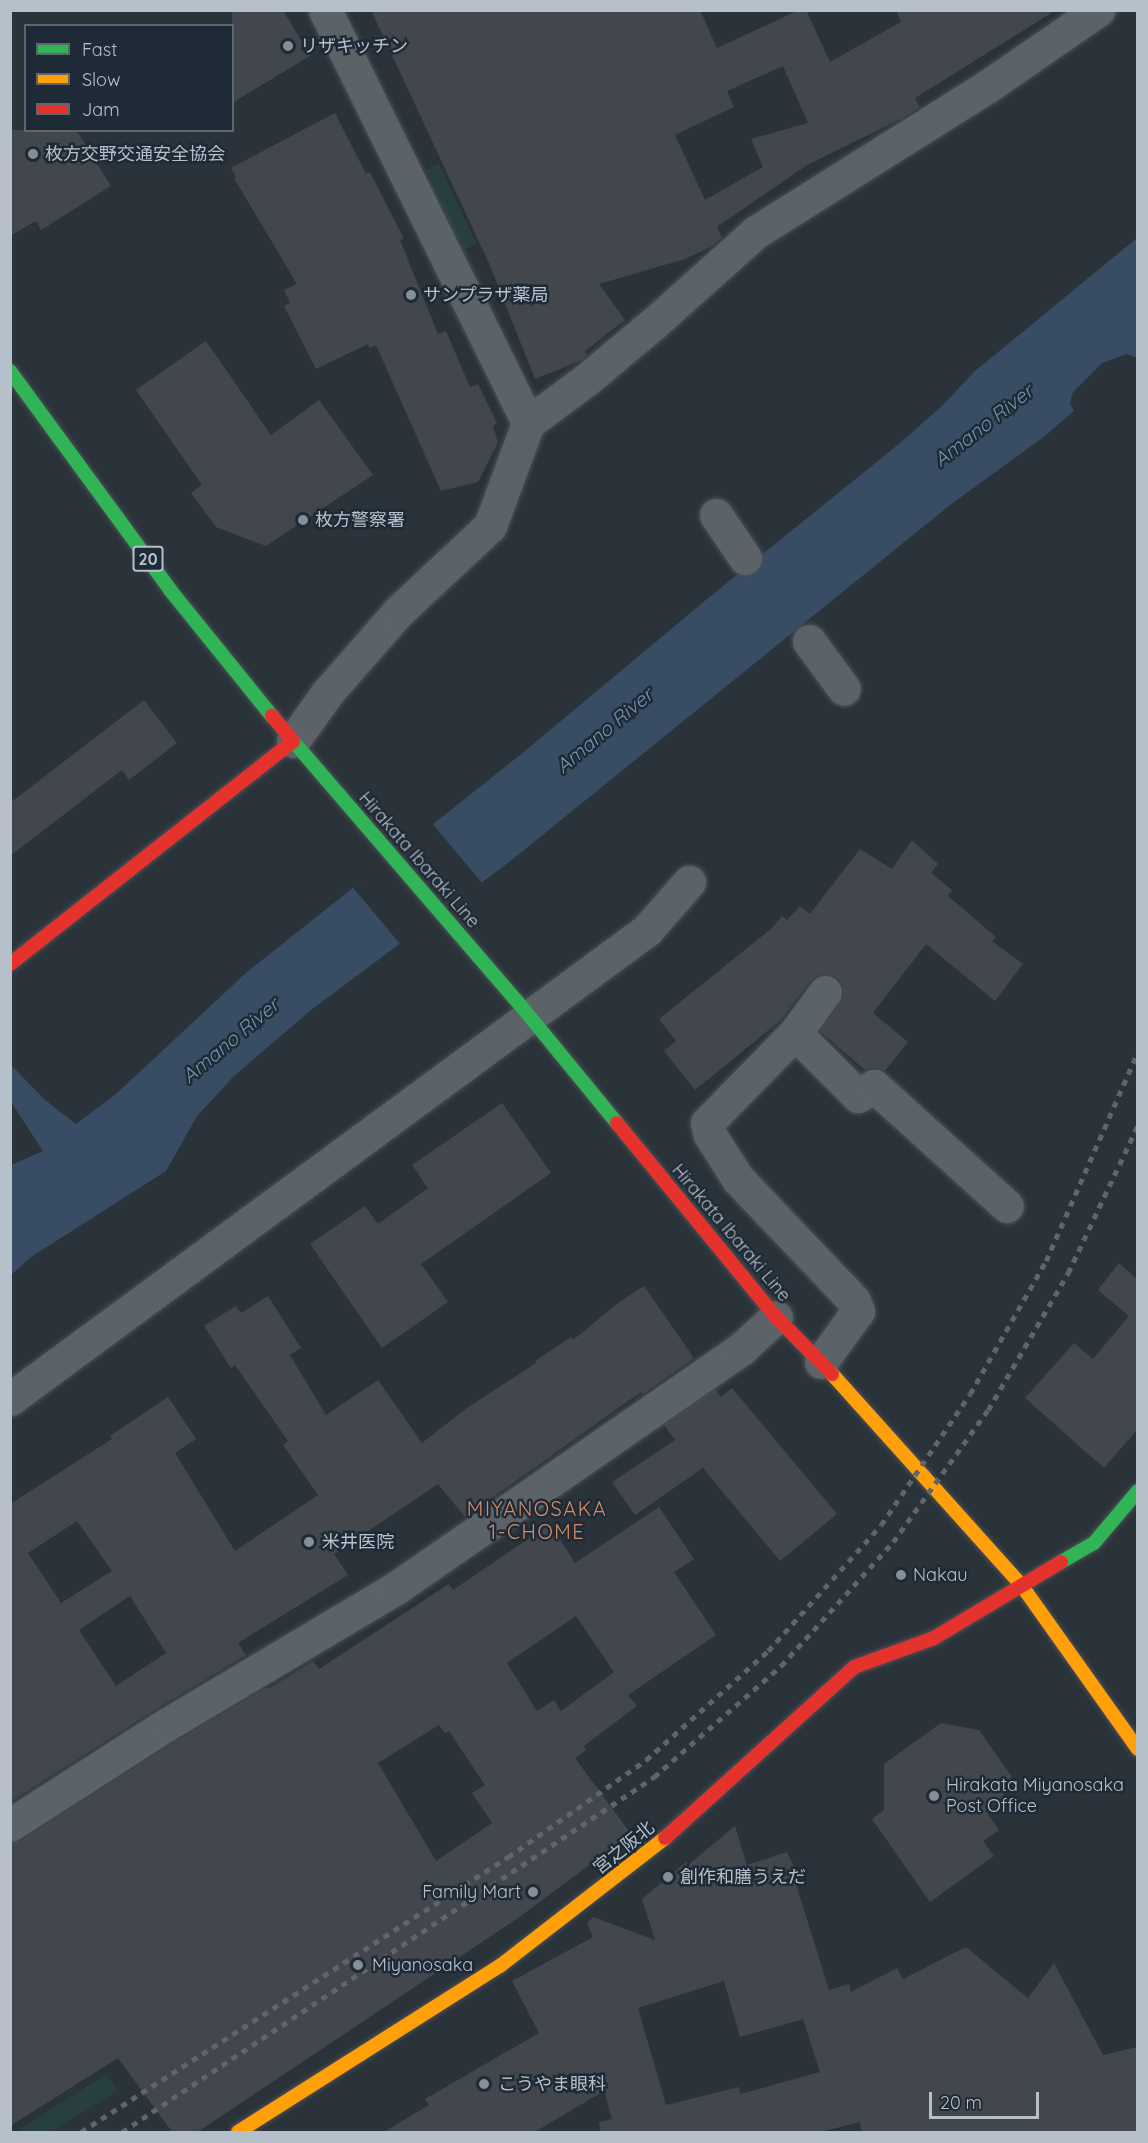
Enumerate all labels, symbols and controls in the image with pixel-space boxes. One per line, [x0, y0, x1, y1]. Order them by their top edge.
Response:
legend [24, 24, 234, 132]
place label: リザキッチン [300, 35, 408, 57]
text: Fast [82, 38, 117, 61]
marker: リザキッチン [281, 39, 295, 53]
text: Slow [82, 68, 120, 91]
text: Jam [82, 98, 120, 121]
place label: 枚方交野交通安全協会 [45, 143, 225, 165]
marker: 枚方交野交通安全協会 [26, 147, 40, 161]
place label: サンプラザ薬局 [423, 284, 549, 306]
marker: サンプラザ薬局 [404, 288, 418, 302]
water label: Amano River [929, 379, 1037, 471]
place label: 枚方警察署 [315, 509, 405, 531]
marker: 枚方警察署 [296, 513, 310, 527]
road number: 20 [132, 546, 164, 572]
water label: Amano River [550, 682, 658, 778]
street label: Hirakata Ibaraki Line [354, 788, 484, 932]
water label: Amano River [176, 992, 284, 1088]
street label: Hirakata Ibaraki Line [667, 1160, 795, 1306]
district label: MIYANOSAKA 1-CHOME [467, 1497, 607, 1544]
place label: 米井医院 [322, 1531, 394, 1553]
marker: 米井医院 [300, 1533, 318, 1551]
place label: Nakau [913, 1564, 968, 1586]
marker: Nakau [894, 1568, 908, 1582]
place label: Hirakata Miyanosaka Post Office [946, 1775, 1124, 1818]
marker: Hirakata Miyanosaka Post Office [927, 1789, 941, 1803]
street label: 宮之阪北 [589, 1817, 659, 1879]
place label: 創作和膳うえだ [680, 1866, 806, 1888]
marker: 創作和膳うえだ [661, 1870, 675, 1884]
place label: Family Mart [422, 1881, 521, 1903]
marker: Family Mart [526, 1885, 540, 1899]
place label: Miyanosaka [372, 1954, 473, 1976]
marker: Miyanosaka [349, 1956, 367, 1974]
place label: こうやま眼科 [498, 2073, 606, 2095]
marker: こうやま眼科 [475, 2075, 493, 2093]
scale bar [932, 2080, 1042, 2118]
text: 20 m [940, 2091, 982, 2114]

